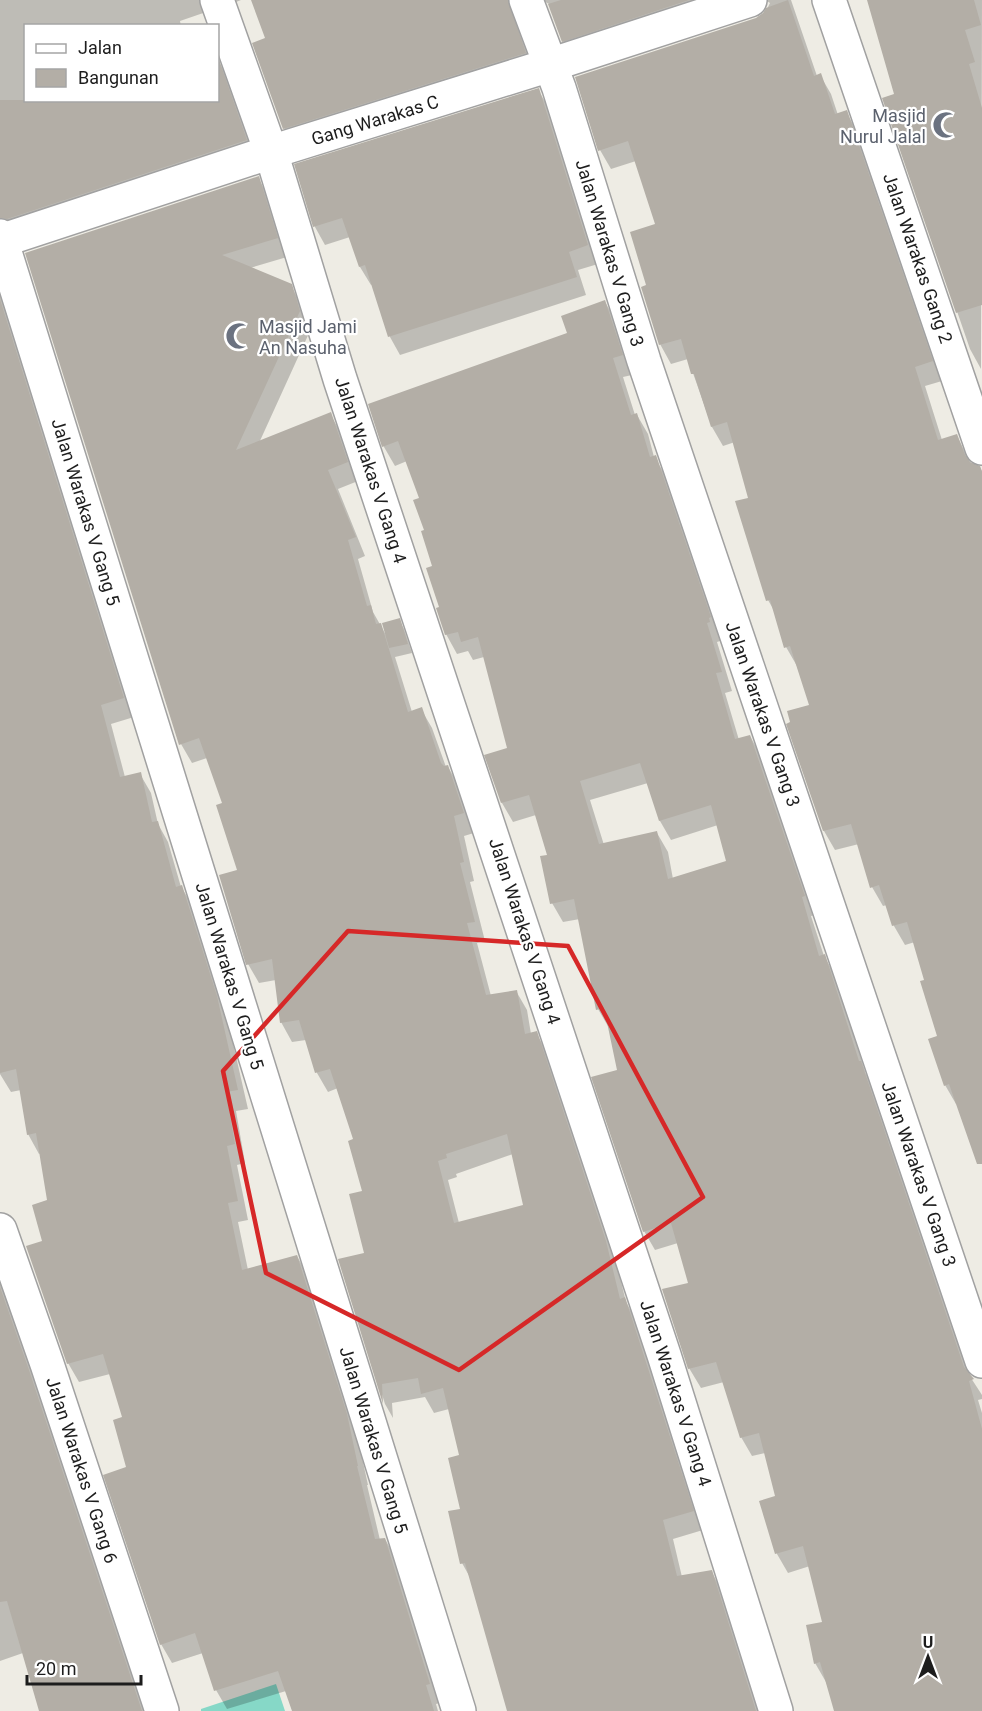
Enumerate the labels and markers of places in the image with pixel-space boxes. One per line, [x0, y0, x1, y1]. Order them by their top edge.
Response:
place label: Masjid Nurul Jalal [840, 105, 926, 147]
mosque icon: Masjid Nurul Jalal [931, 110, 961, 140]
place label: Masjid Jami An Nasuha [259, 316, 357, 358]
mosque icon: Masjid Jami An Nasuha [224, 321, 254, 351]

